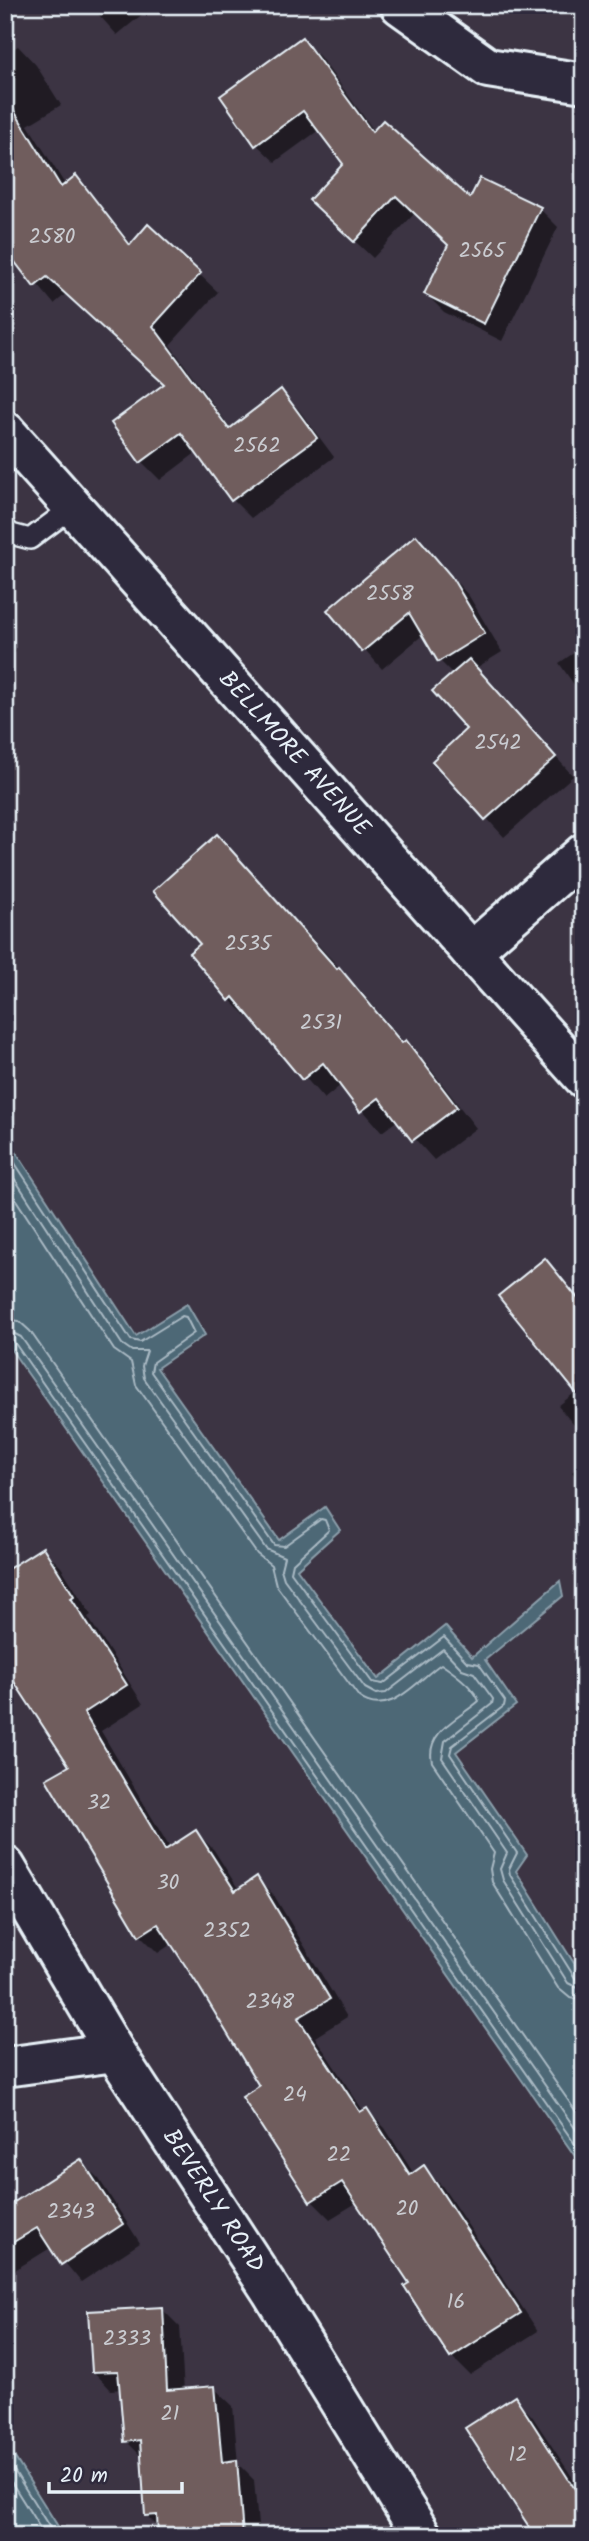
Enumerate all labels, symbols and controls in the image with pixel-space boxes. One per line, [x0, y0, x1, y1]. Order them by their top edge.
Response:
house number: 2580 [29, 221, 75, 254]
house number: 2565 [459, 235, 507, 268]
house number: 2562 [233, 430, 281, 463]
house number: 2558 [366, 578, 414, 611]
street label: BELLMORE AVENUE [208, 662, 380, 847]
house number: 2542 [474, 727, 522, 760]
house number: 2535 [225, 928, 273, 961]
house number: 2531 [300, 1007, 342, 1040]
house number: 32 [87, 1787, 111, 1820]
house number: 30 [157, 1867, 179, 1900]
house number: 2352 [203, 1915, 251, 1948]
house number: 2348 [246, 1986, 295, 2019]
house number: 24 [283, 2079, 307, 2112]
street label: BEVERLY ROAD [152, 2121, 274, 2281]
house number: 22 [327, 2139, 351, 2172]
house number: 20 [396, 2193, 418, 2226]
house number: 2343 [47, 2196, 95, 2229]
house number: 16 [447, 2286, 465, 2319]
house number: 2333 [103, 2323, 151, 2356]
house number: 21 [161, 2398, 179, 2431]
house number: 12 [509, 2439, 527, 2472]
scale bar [49, 2450, 182, 2494]
text: 20 m [60, 2460, 108, 2493]

